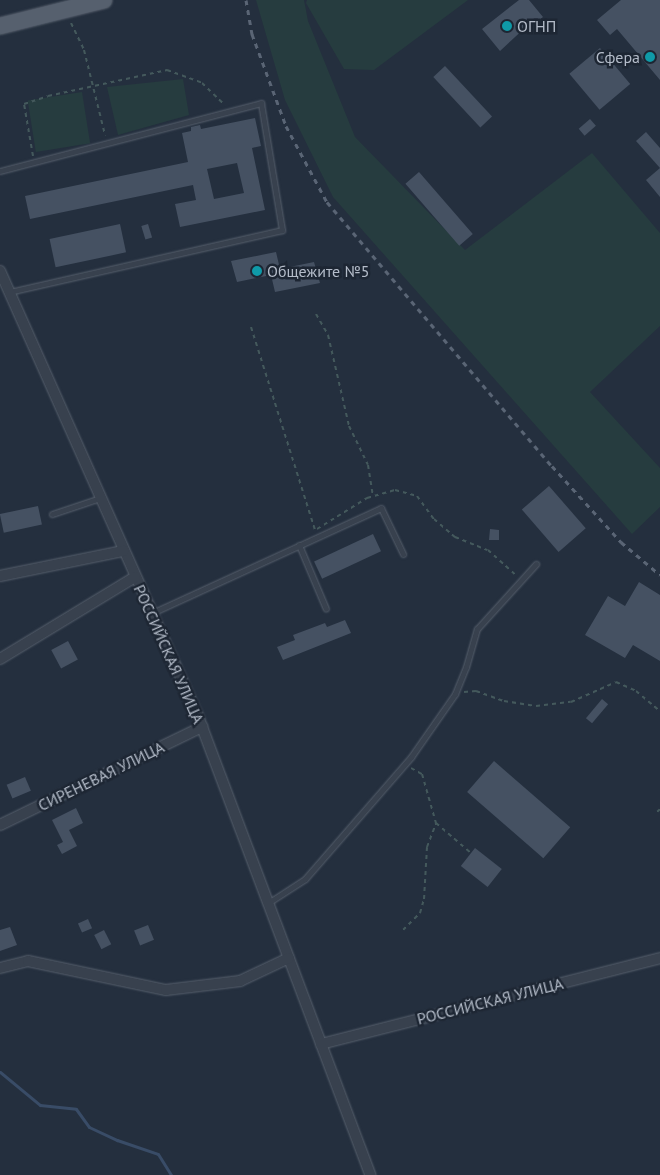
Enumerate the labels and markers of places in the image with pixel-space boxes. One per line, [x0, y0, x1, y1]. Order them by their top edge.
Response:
place label: ОГНП [517, 16, 556, 36]
marker: ОГНП [501, 20, 513, 32]
place label: Сфера [596, 47, 640, 67]
marker: Сфера [644, 51, 656, 63]
place label: Общежите №5 [267, 261, 369, 281]
marker: Общежите №5 [251, 265, 263, 277]

